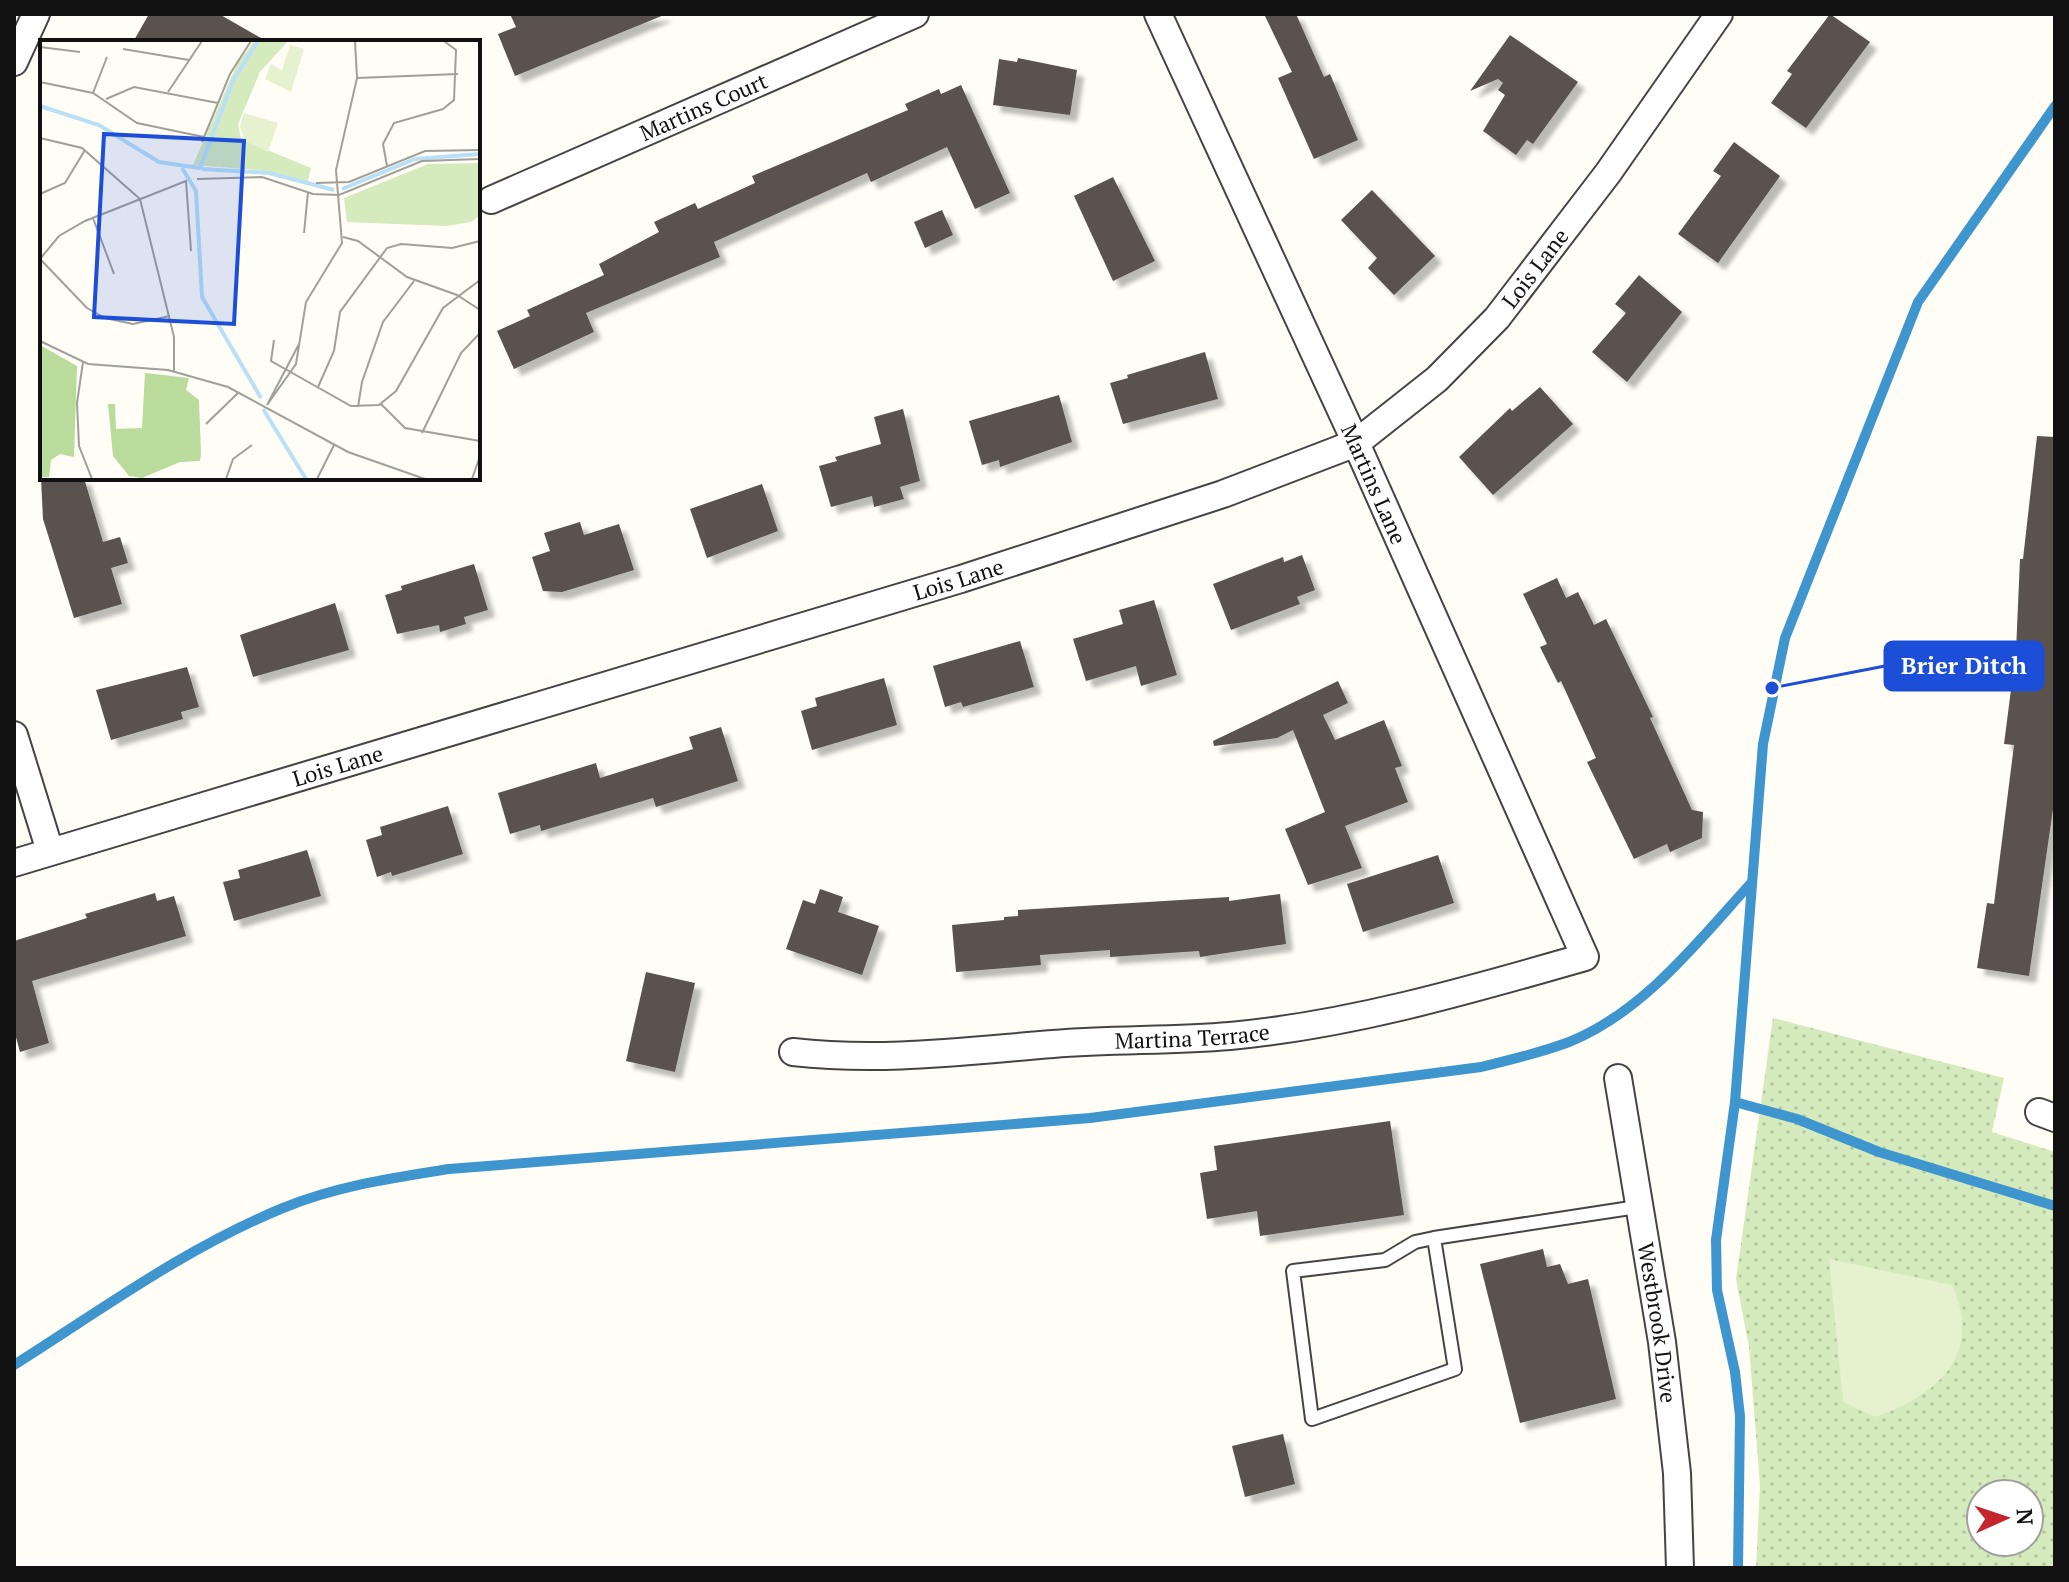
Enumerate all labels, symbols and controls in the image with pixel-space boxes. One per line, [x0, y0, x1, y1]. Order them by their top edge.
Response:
inset map [40, 40, 480, 480]
street label: Martins Court [635, 66, 772, 147]
street label: Lois Lane [1495, 222, 1575, 314]
street label: Martins Lane [1335, 419, 1414, 548]
street label: Lois Lane [910, 551, 1007, 607]
callout: Brier Ditch [1885, 642, 2043, 690]
text: Brier Ditch [1901, 649, 2028, 681]
street label: Lois Lane [289, 738, 386, 793]
street label: Martina Terrace [1114, 1017, 1271, 1055]
street label: Westbrook Drive [1632, 1240, 1684, 1405]
north arrow [1965, 1478, 2045, 1558]
text: N [2011, 1508, 2040, 1526]

